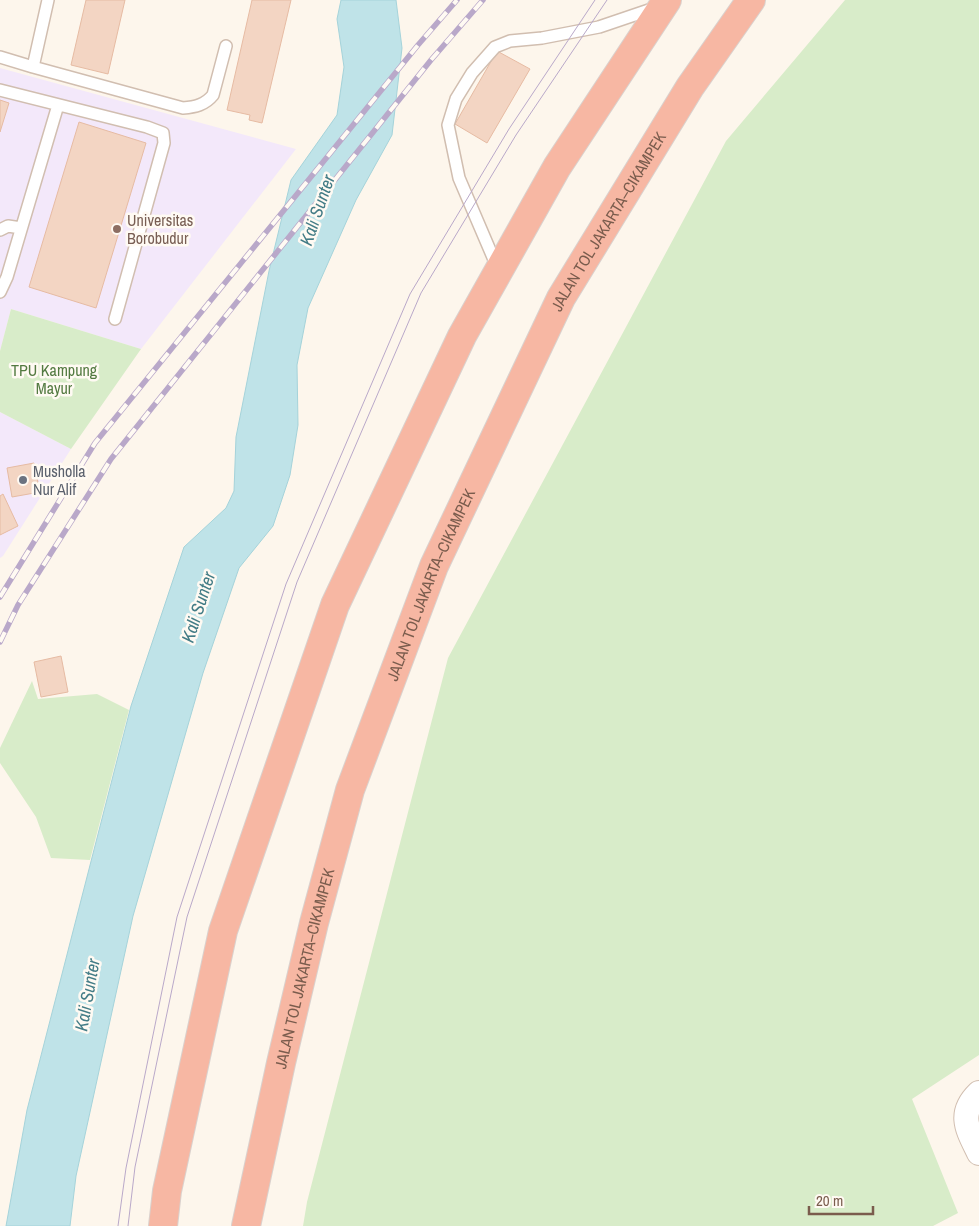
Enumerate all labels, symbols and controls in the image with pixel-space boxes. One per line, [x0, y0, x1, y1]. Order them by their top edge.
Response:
street label: JALAN TOL JAKARTA–CIKAMPEK [545, 128, 671, 315]
water label: Kali Sunter [293, 170, 341, 249]
place label: Universitas Borobudur [127, 209, 193, 249]
marker: Universitas Borobudur [111, 223, 123, 235]
park label: TPU Kampung Mayur [11, 359, 98, 399]
place label: Musholla Nur Alif [33, 460, 86, 500]
marker: Musholla Nur Alif [17, 474, 29, 486]
street label: JALAN TOL JAKARTA–CIKAMPEK [381, 485, 480, 684]
water label: Kali Sunter [175, 567, 222, 646]
street label: JALAN TOL JAKARTA–CIKAMPEK [269, 865, 339, 1071]
water label: Kali Sunter [68, 956, 106, 1033]
scale bar [809, 1184, 873, 1216]
text: 20 m [816, 1190, 843, 1211]

